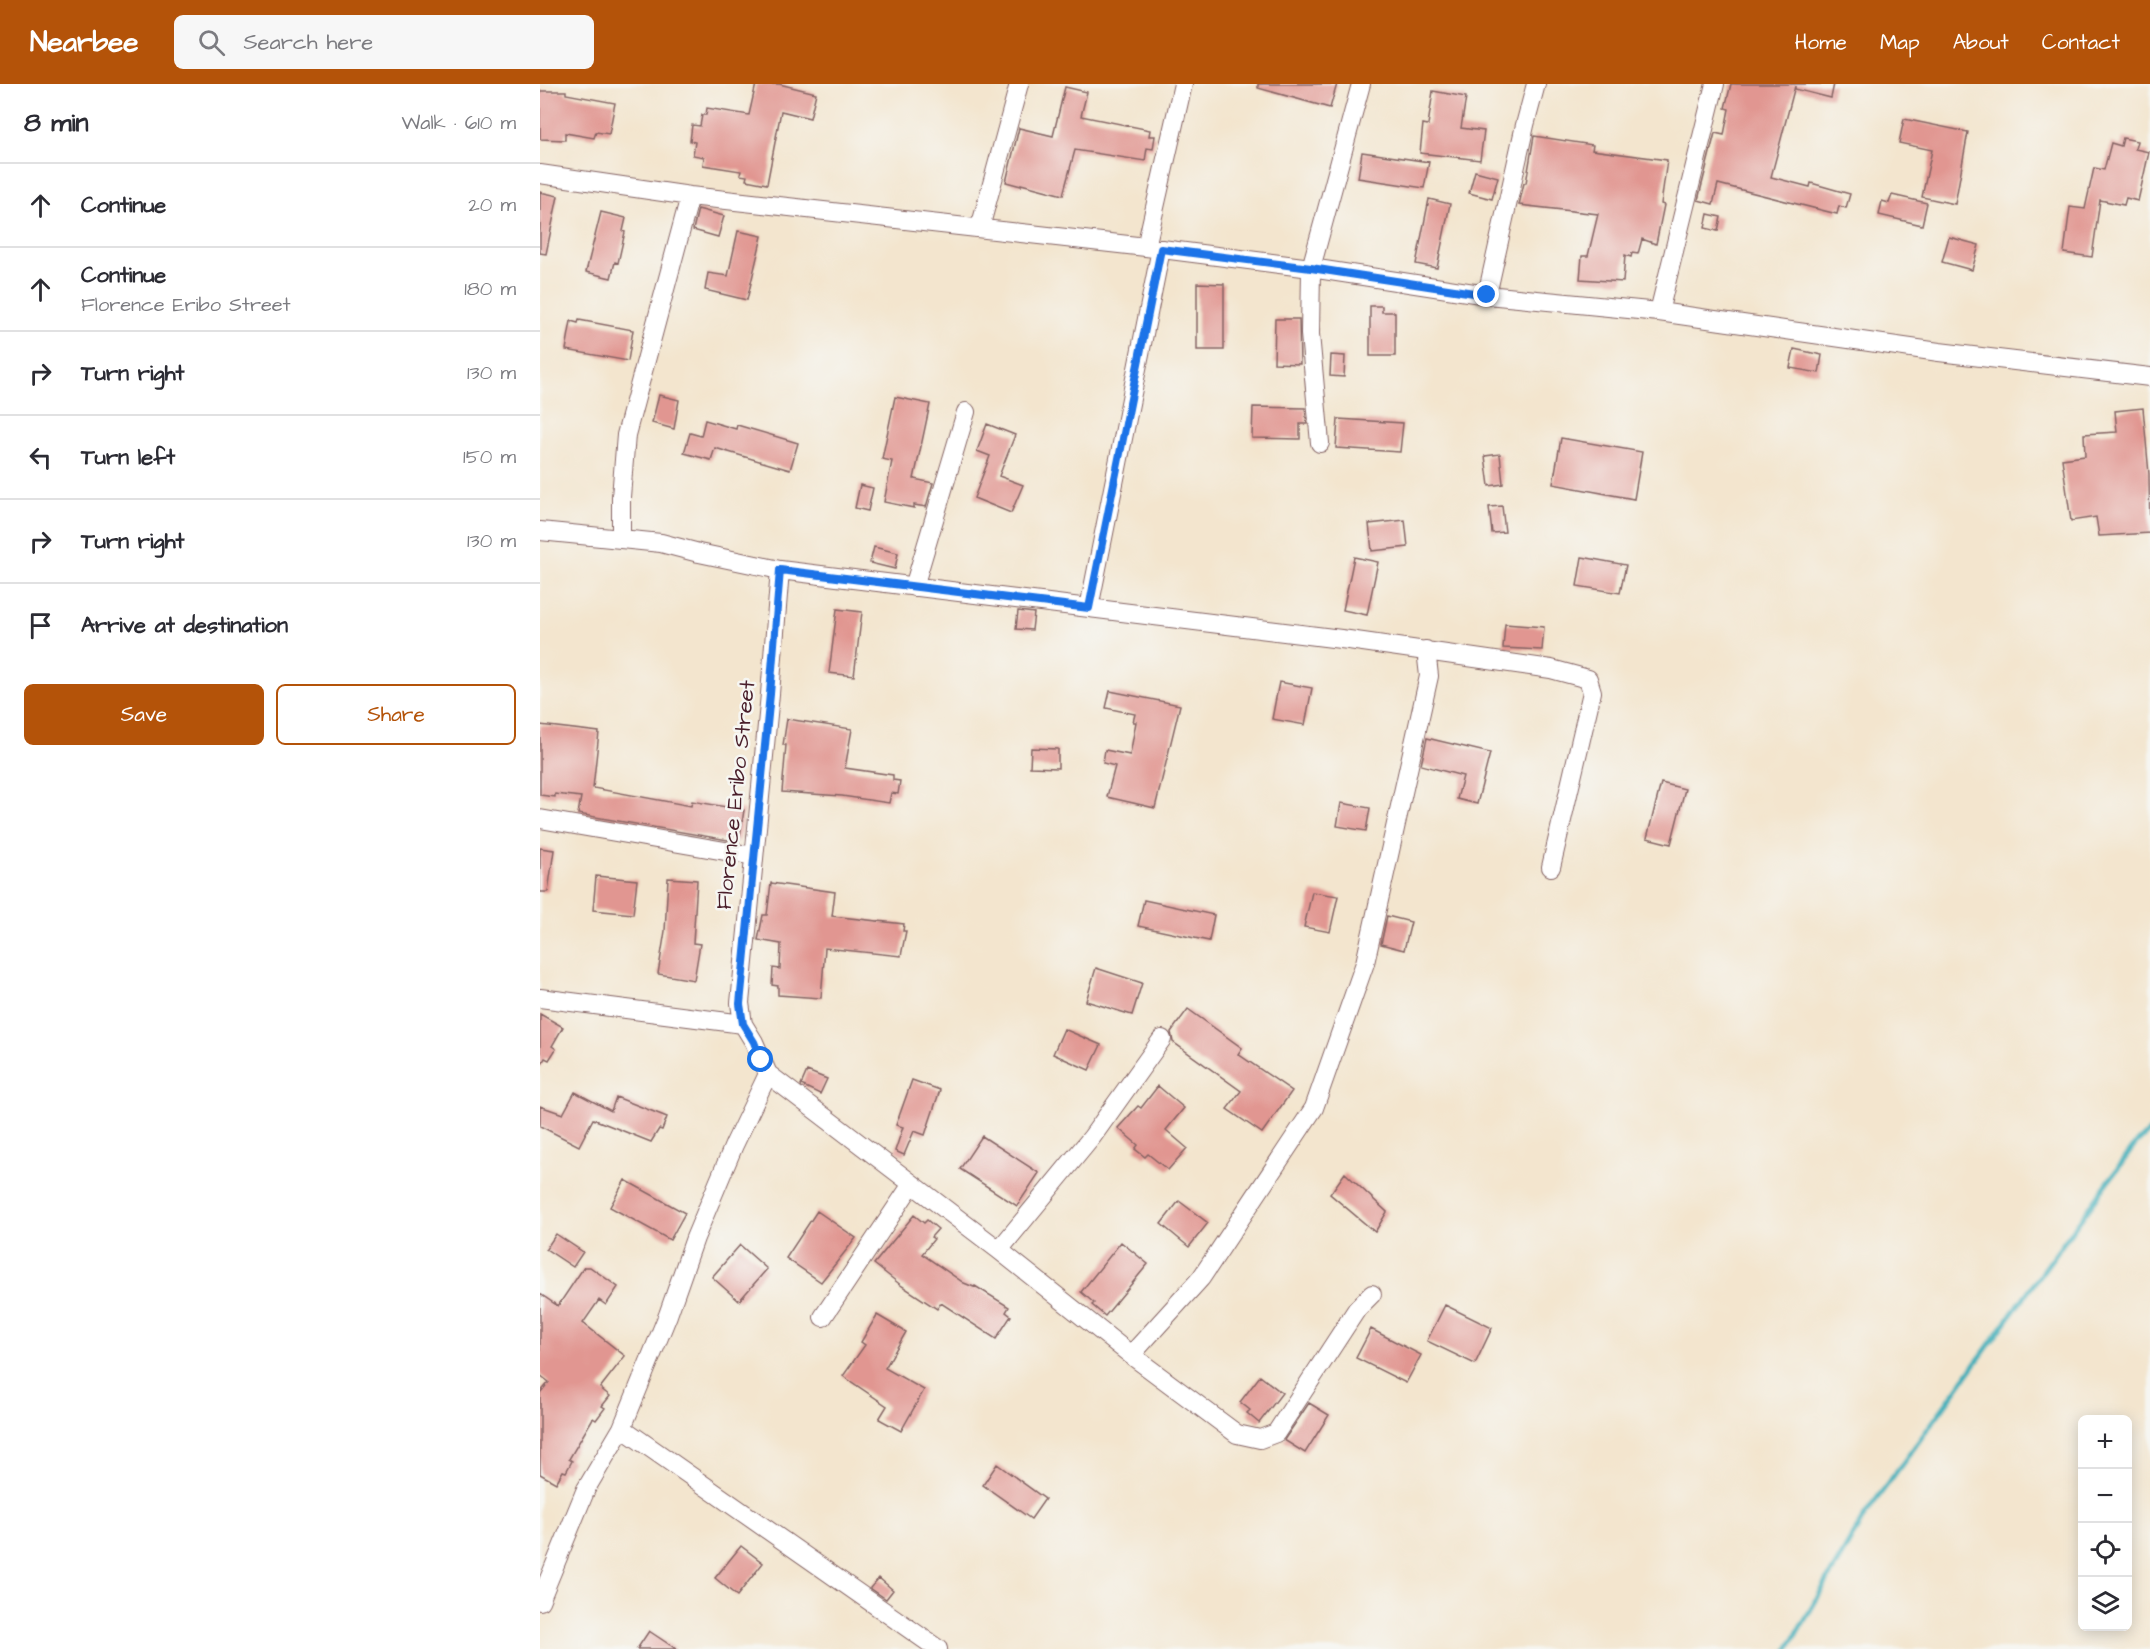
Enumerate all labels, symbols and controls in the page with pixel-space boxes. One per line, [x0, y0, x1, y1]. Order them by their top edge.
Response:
search box [174, 15, 594, 69]
text: Nearbee [30, 23, 138, 62]
icon: search [195, 26, 228, 59]
text: Search here [243, 27, 373, 58]
text: Home [1795, 28, 1847, 57]
text: Map [1880, 28, 1920, 57]
text: About [1953, 28, 2009, 57]
text: Contact [2042, 28, 2120, 57]
text: 8 min [24, 105, 88, 141]
text: Walk · 610 m [401, 109, 516, 137]
icon: ahead [24, 189, 57, 222]
text: Continue [81, 190, 166, 221]
text: 20 m [468, 191, 516, 219]
text: Continue [81, 260, 166, 291]
icon: ahead [24, 273, 57, 306]
text: 180 m [464, 275, 516, 303]
route end [1473, 281, 1499, 307]
text: Florence Eribo Street [81, 291, 291, 319]
icon: right [24, 357, 57, 390]
text: Turn right [81, 358, 184, 389]
text: 130 m [467, 359, 516, 387]
icon: left [24, 441, 57, 474]
text: Turn left [81, 442, 175, 473]
text: 150 m [463, 443, 516, 471]
icon: right [24, 525, 57, 558]
text: Turn right [81, 526, 184, 557]
text: 130 m [467, 527, 516, 555]
icon: arrive [24, 609, 57, 642]
text: Arrive at destination [81, 610, 288, 641]
street label: Florence Eribo Street [709, 679, 763, 911]
button: Save [24, 684, 264, 745]
button: Share [276, 684, 516, 745]
route start [747, 1046, 773, 1072]
map controls [2078, 1415, 2132, 1631]
button: + [2078, 1415, 2132, 1469]
button: − [2078, 1469, 2132, 1523]
button: locate [2078, 1523, 2132, 1577]
button: layers [2078, 1577, 2132, 1631]

